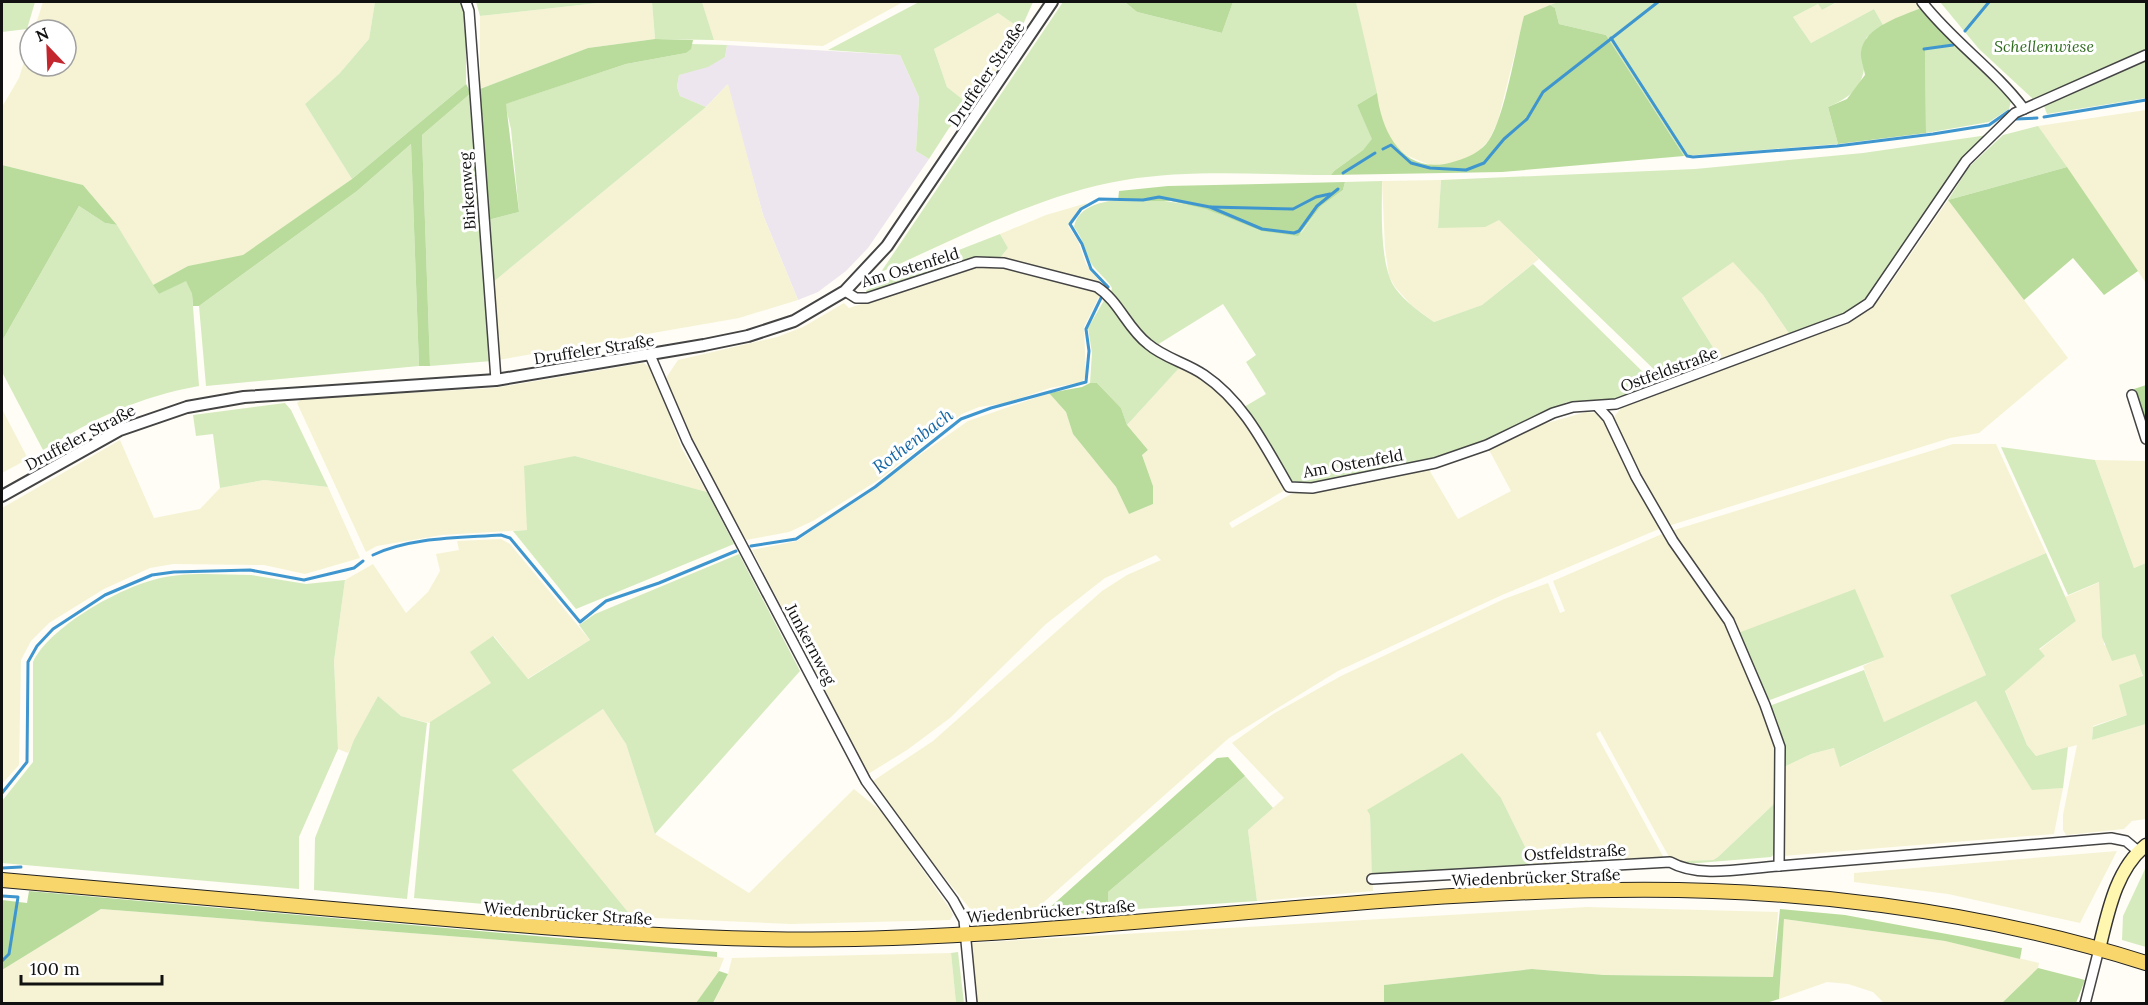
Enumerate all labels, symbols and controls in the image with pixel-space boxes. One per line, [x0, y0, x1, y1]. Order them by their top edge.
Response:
north arrow [18, 18, 78, 78]
street label: Druffeler Straße [944, 18, 1029, 130]
text: N [33, 23, 52, 46]
park label: Schellenwiese [1994, 36, 2094, 56]
street label: Birkenweg [454, 150, 480, 231]
street label: Am Ostenfeld [858, 243, 962, 292]
street label: Druffeler Straße [532, 330, 656, 368]
street label: Ostfeldstraße [1617, 342, 1721, 396]
street label: Druffeler Straße [21, 399, 139, 474]
water label: Rothenbach [868, 402, 958, 478]
street label: Am Ostenfeld [1300, 444, 1405, 482]
street label: Junkernweg [781, 599, 841, 689]
street label: Ostfeldstraße [1523, 839, 1627, 865]
street label: Wiedenbrücker Straße [1451, 864, 1621, 890]
street label: Wiedenbrücker Straße [966, 895, 1136, 927]
street label: Wiedenbrücker Straße [483, 897, 653, 929]
scale bar [21, 948, 162, 986]
text: 100 m [30, 957, 80, 980]

